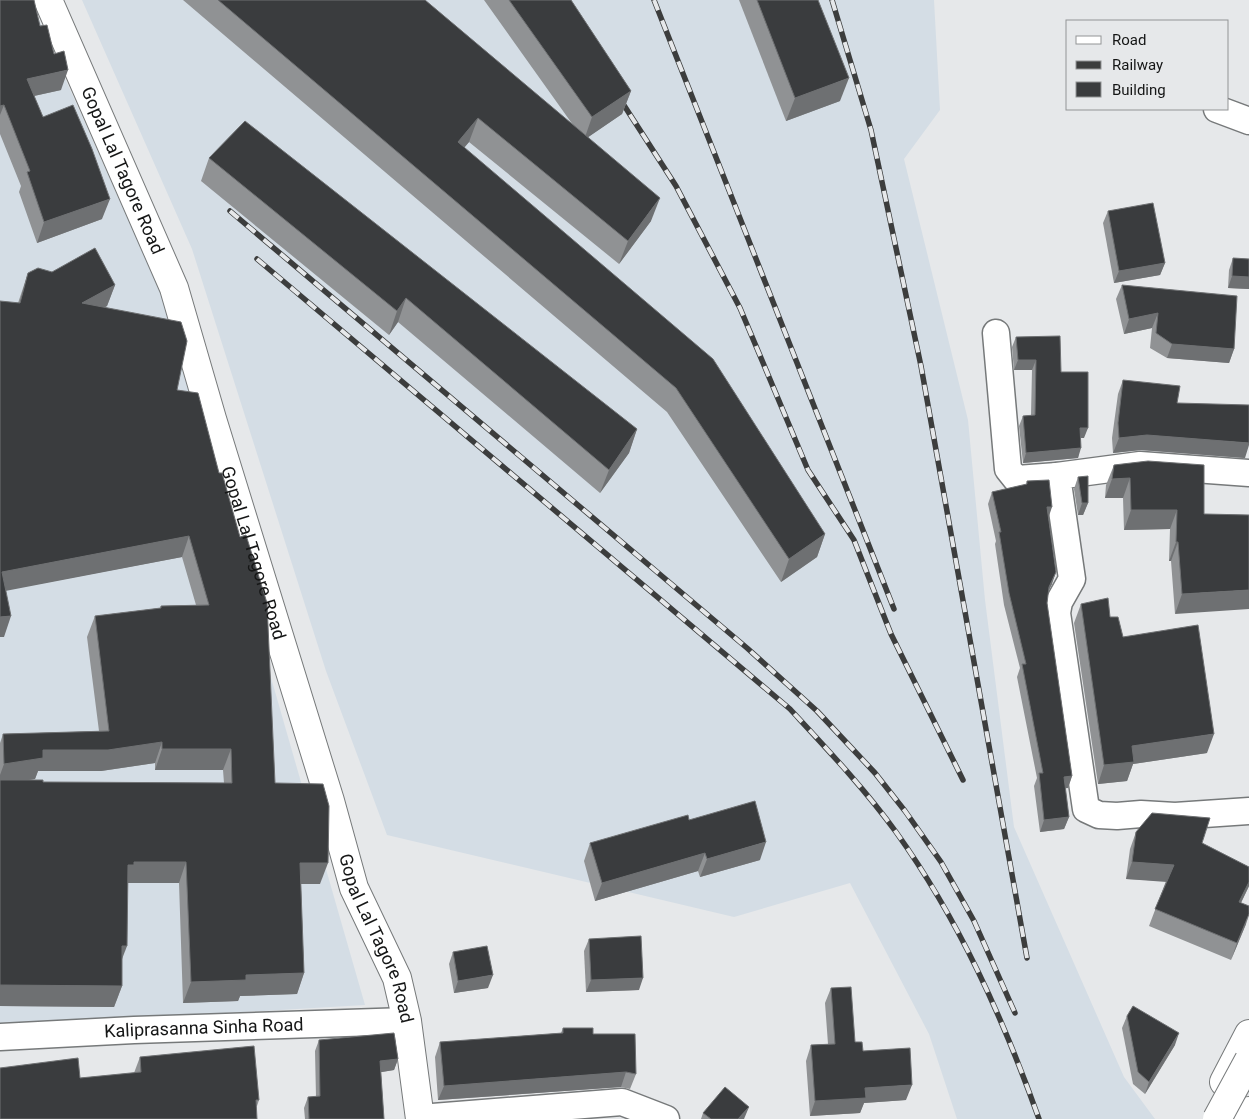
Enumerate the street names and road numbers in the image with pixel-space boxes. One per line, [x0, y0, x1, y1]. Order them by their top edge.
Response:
street label: Gopal Lal Tagore Road [77, 83, 169, 257]
street label: Gopal Lal Tagore Road [217, 464, 291, 642]
street label: Gopal Lal Tagore Road [335, 851, 418, 1025]
street label: Kaliprasanna Sinha Road [104, 1013, 304, 1042]

